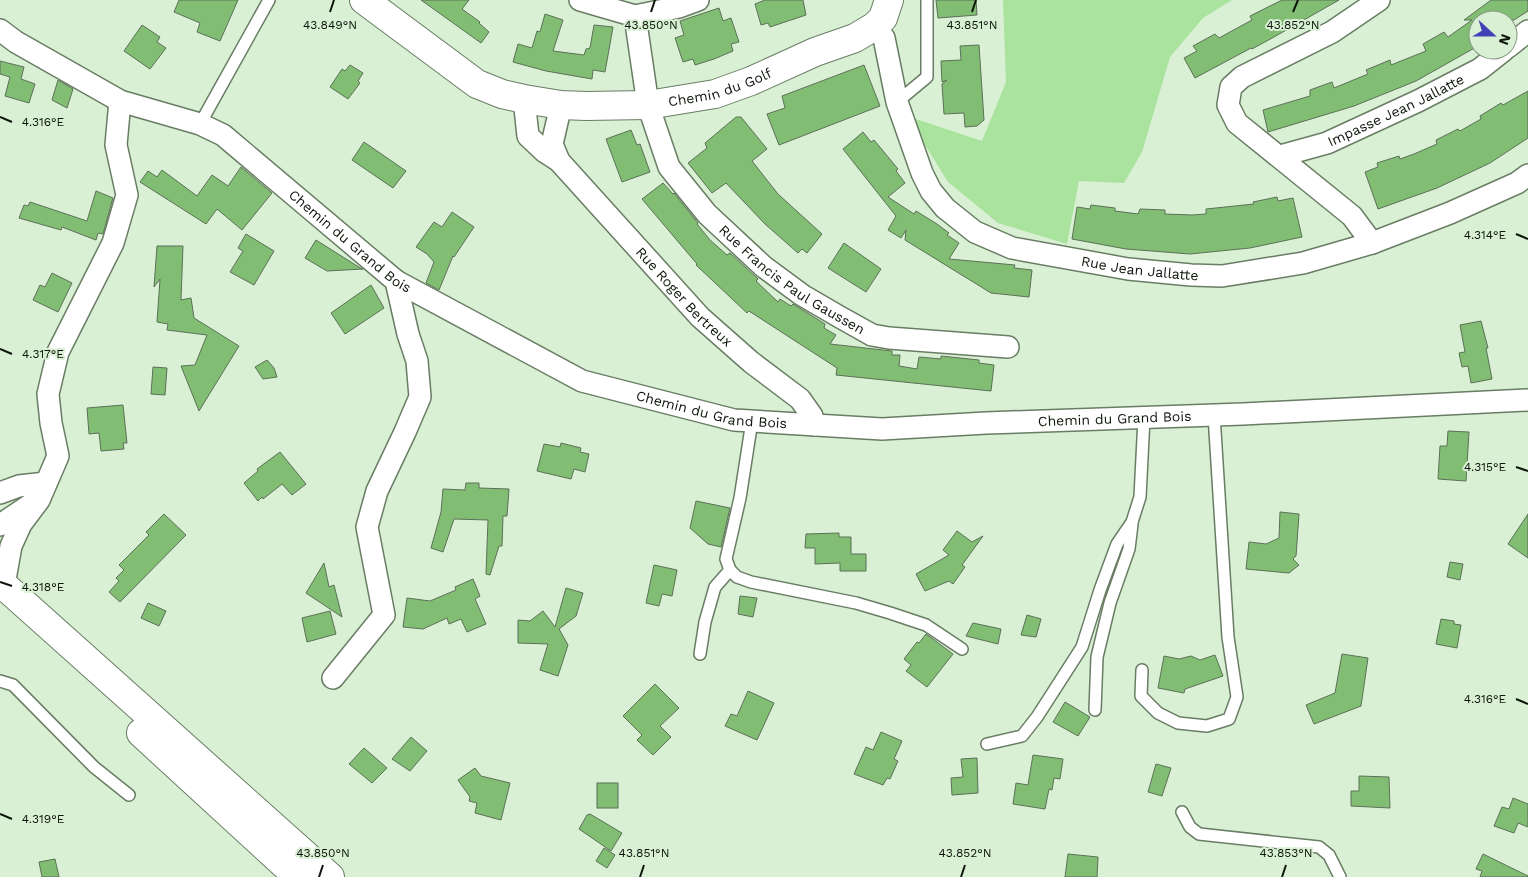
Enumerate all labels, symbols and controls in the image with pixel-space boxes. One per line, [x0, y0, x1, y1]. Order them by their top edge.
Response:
north arrow [1468, 10, 1518, 60]
text: 43.849°N [303, 18, 357, 32]
text: 43.850°N [624, 18, 678, 32]
text: 43.851°N [947, 18, 997, 32]
text: 43.852°N [1266, 18, 1320, 32]
text: N [1496, 32, 1514, 47]
street label: Chemin du Golf [667, 65, 775, 110]
street label: Impasse Jean Jallatte [1325, 71, 1467, 150]
text: 4.316°E [22, 115, 65, 129]
street label: Chemin du Grand Bois [286, 186, 414, 296]
street label: Rue Francis Paul Gaussen [716, 222, 868, 337]
text: 4.314°E [1464, 228, 1507, 242]
street label: Rue Roger Bertreux [633, 244, 736, 350]
street label: Rue Jean Jallatte [1080, 253, 1199, 283]
text: 4.317°E [22, 347, 64, 361]
street label: Chemin du Grand Bois [635, 387, 787, 431]
street label: Chemin du Grand Bois [1038, 408, 1192, 429]
text: 4.315°E [1464, 460, 1506, 474]
text: 4.318°E [22, 580, 65, 594]
text: 4.316°E [1464, 692, 1507, 706]
text: 4.319°E [22, 812, 65, 826]
text: 43.850°N [296, 846, 350, 860]
text: 43.851°N [619, 846, 669, 860]
text: 43.852°N [938, 846, 992, 860]
text: 43.853°N [1259, 846, 1313, 860]

